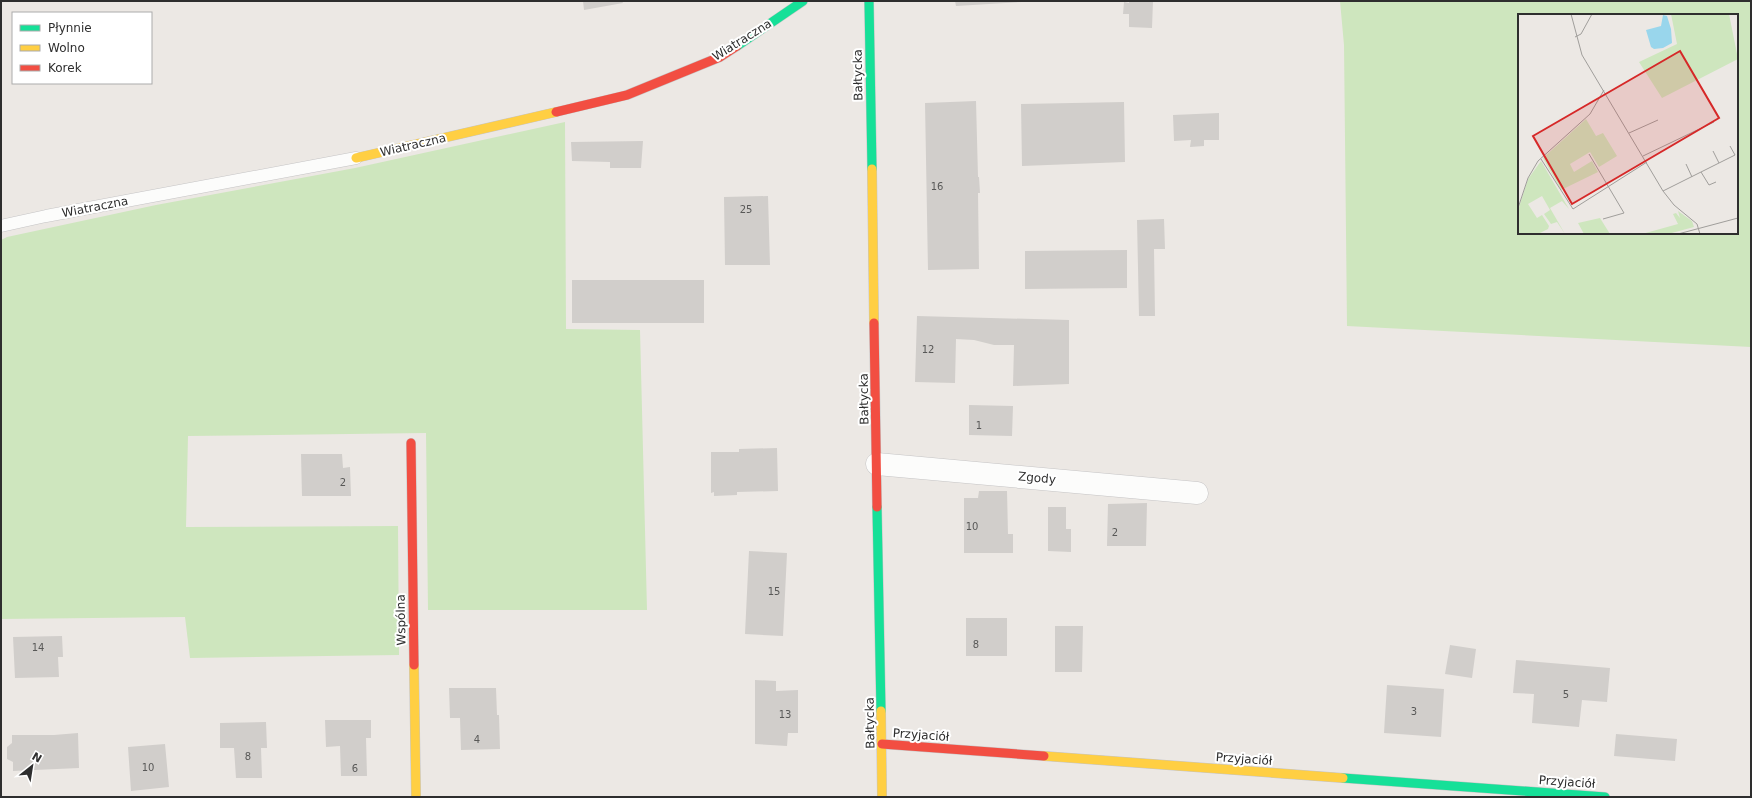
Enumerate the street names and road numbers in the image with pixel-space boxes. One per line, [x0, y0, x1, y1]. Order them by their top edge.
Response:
street label: Wiatraczna [710, 16, 774, 64]
street label: Bałtycka [851, 49, 865, 101]
street label: Wiatraczna [379, 131, 447, 159]
street label: Wiatraczna [61, 194, 129, 220]
street label: Bałtycka [857, 373, 871, 425]
street label: Zgody [1018, 469, 1056, 487]
street label: Wspólna [394, 594, 408, 646]
street label: Bałtycka [863, 697, 877, 749]
street label: Przyjaciół [892, 726, 950, 744]
street label: Przyjaciół [1215, 750, 1273, 768]
street label: Przyjaciół [1538, 773, 1596, 791]

